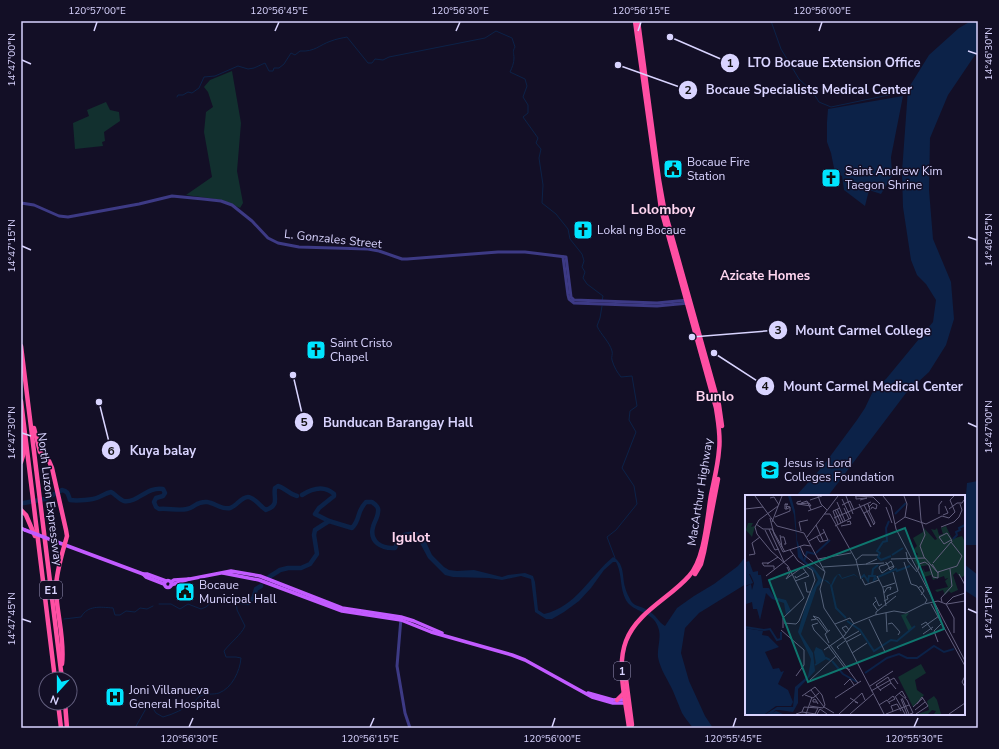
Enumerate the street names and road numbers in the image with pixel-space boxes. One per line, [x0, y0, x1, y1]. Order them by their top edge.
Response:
street label: L. Gonzales Street [283, 226, 383, 252]
street label: North Luzon Expressway [34, 431, 66, 567]
street label: MacArthur Highway [684, 436, 717, 547]
road number: E1 [40, 581, 62, 599]
road number: 1 [614, 662, 630, 680]

